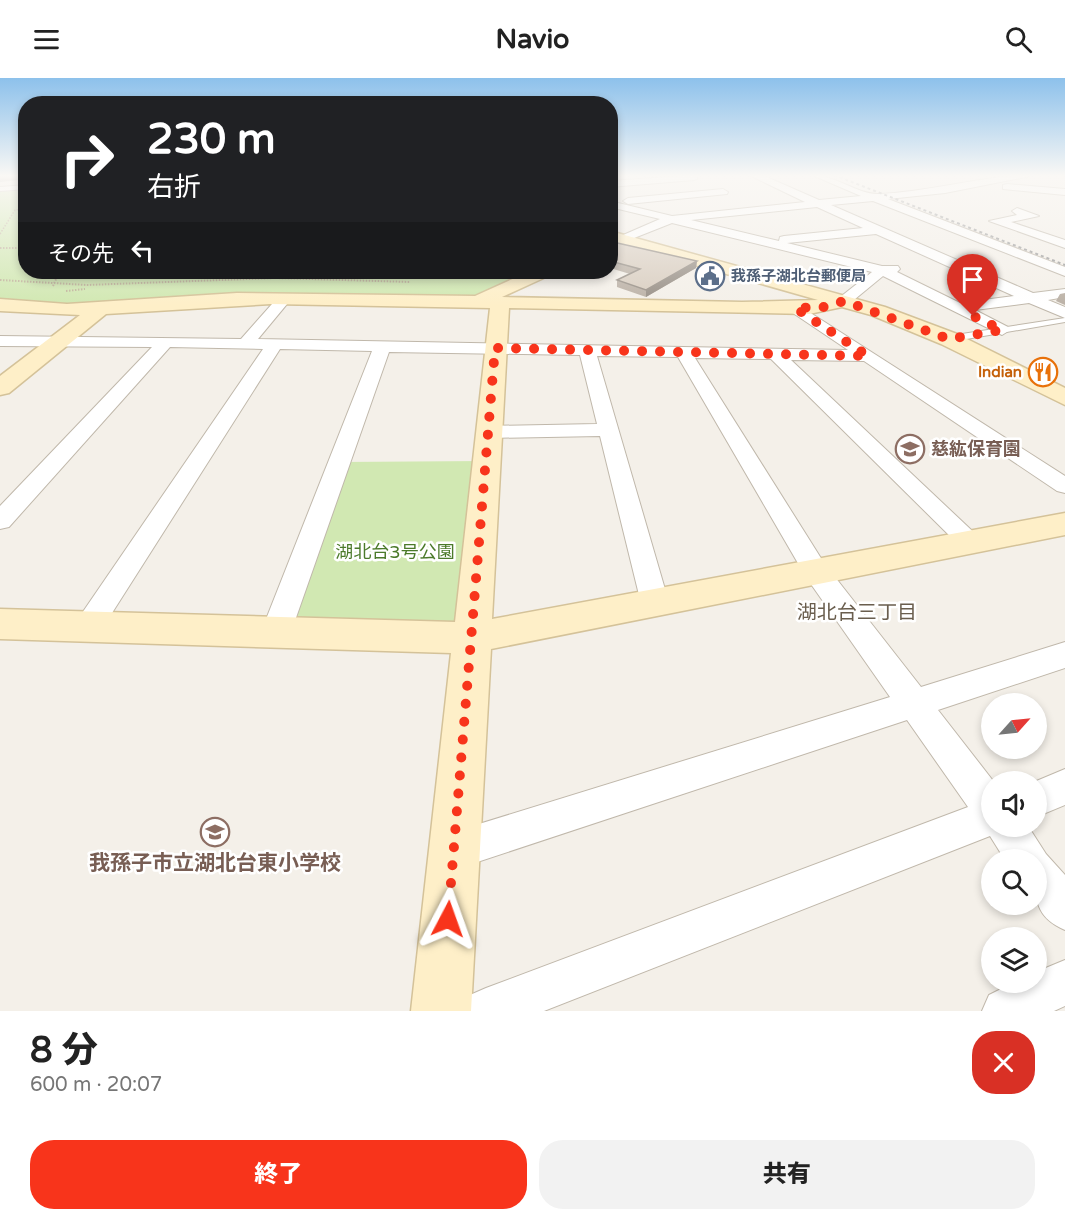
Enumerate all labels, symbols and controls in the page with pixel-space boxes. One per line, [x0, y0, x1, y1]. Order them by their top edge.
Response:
icon: menu [30, 23, 63, 56]
text: Navio [495, 23, 570, 56]
icon: search [1002, 23, 1035, 56]
text: 230 m [147, 114, 276, 165]
icon: right [48, 120, 126, 198]
text: 右折 [147, 171, 201, 204]
icon: left [126, 234, 159, 267]
text: その先 [48, 241, 114, 267]
pin [947, 254, 998, 316]
public building icon: 我孫子湖北台郵便局 [694, 260, 726, 292]
icon: arrive [956, 263, 989, 296]
place label: 我孫子湖北台郵便局 [731, 267, 866, 285]
restaurant icon: Indian [1027, 356, 1059, 388]
place label: Indian [978, 363, 1022, 381]
school or university icon: 慈紘保育園 [894, 433, 926, 465]
place label: 慈紘保育園 [931, 438, 1021, 460]
park label: 湖北台3号公園 [335, 541, 455, 563]
district label: 湖北台三丁目 [797, 601, 917, 625]
north arrow [981, 693, 1047, 759]
map controls [981, 693, 1047, 993]
button: sound [981, 771, 1047, 837]
school or university icon: 我孫子市立湖北台東小学校 [199, 816, 231, 848]
button: search [981, 849, 1047, 915]
place label: 我孫子市立湖北台東小学校 [89, 851, 341, 876]
position arrow [416, 887, 480, 951]
button: layers [981, 927, 1047, 993]
text: 8 分 [30, 1029, 98, 1072]
button: close [972, 1031, 1035, 1094]
text: 600 m · 20:07 [30, 1073, 162, 1097]
button: 終了 [30, 1140, 527, 1209]
button: 共有 [539, 1140, 1035, 1209]

